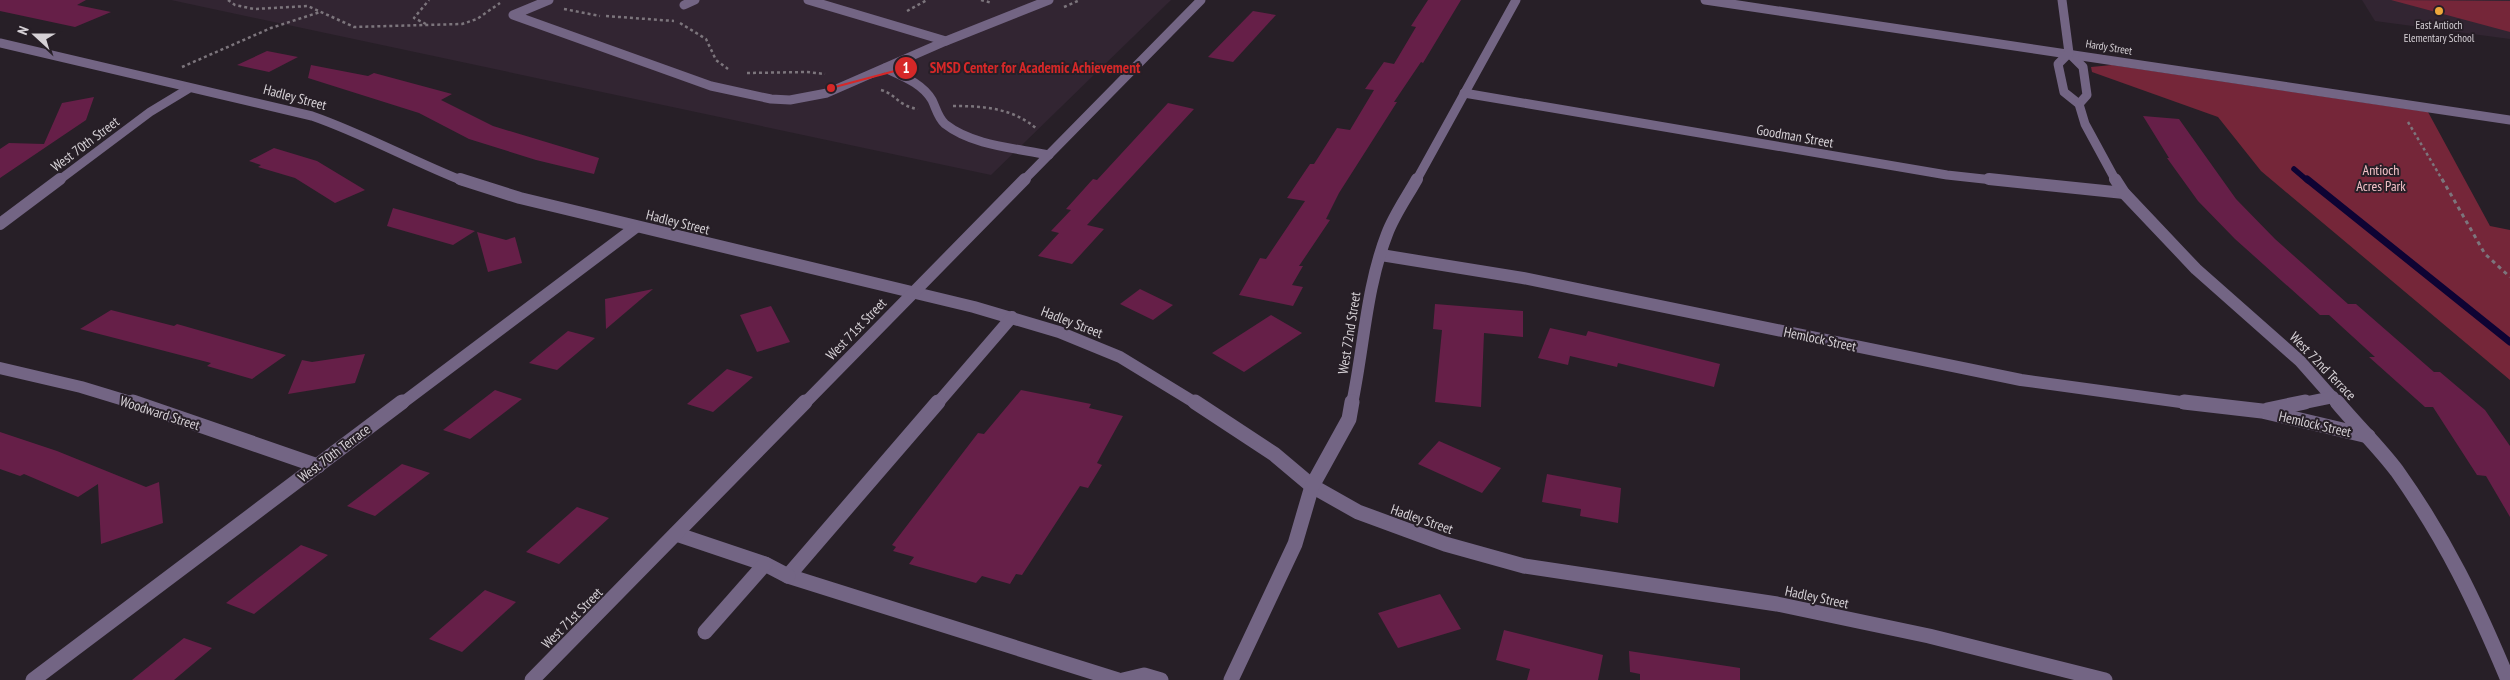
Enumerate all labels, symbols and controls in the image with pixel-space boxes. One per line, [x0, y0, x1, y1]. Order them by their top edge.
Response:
marker: East Antioch Elementary School [2433, 5, 2445, 17]
north arrow [10, 10, 60, 60]
place label: East Antioch Elementary School [2404, 18, 2475, 45]
text: N [13, 24, 33, 37]
street label: Hardy Street [2085, 36, 2133, 58]
callout: SMSD Center for Academic Achievement [894, 53, 1151, 83]
text: 1 [902, 58, 910, 77]
text: SMSD Center for Academic Achievement [930, 58, 1141, 77]
street label: Hadley Street [261, 80, 329, 114]
street label: West 70th Street [47, 112, 123, 176]
street label: Goodman Street [1755, 120, 1835, 152]
park label: Antioch Acres Park [2356, 161, 2406, 195]
street label: Hadley Street [644, 205, 712, 239]
street label: West 72nd Street [1334, 290, 1364, 375]
street label: West 71st Street [822, 294, 890, 364]
street label: Hadley Street [1039, 302, 1106, 342]
street label: Hemlock Street [1782, 323, 1858, 355]
street label: West 72nd Terrace [2286, 328, 2360, 404]
street label: Woodward Street [118, 392, 202, 434]
street label: Hemlock Street [2277, 407, 2353, 441]
street label: West 70th Terrace [294, 420, 374, 486]
street label: Hadley Street [1388, 500, 1456, 538]
street label: Hadley Street [1783, 581, 1851, 613]
street label: West 71st Street [538, 583, 607, 652]

